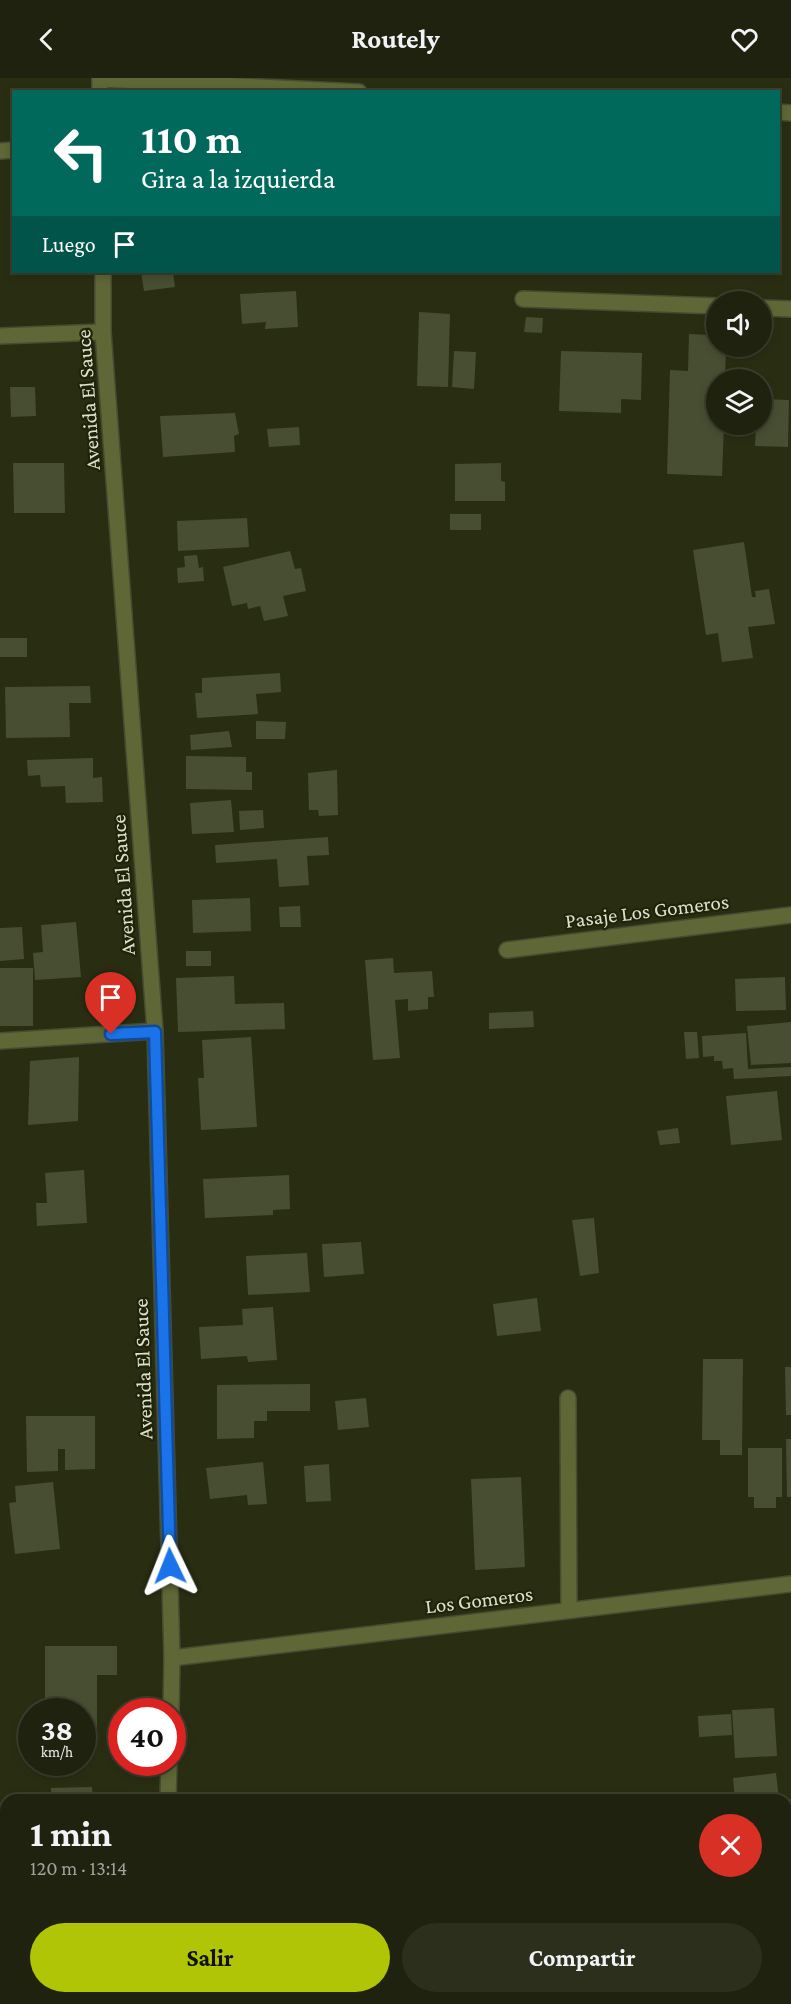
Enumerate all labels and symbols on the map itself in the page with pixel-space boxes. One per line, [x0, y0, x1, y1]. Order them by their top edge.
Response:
street label: Avenida El Sauce [71, 329, 105, 471]
street label: Avenida El Sauce [106, 814, 140, 956]
street label: Pasaje Los Gomeros [564, 889, 730, 933]
pin [85, 972, 136, 1034]
street label: Avenida El Sauce [129, 1298, 157, 1440]
position arrow [138, 1534, 202, 1598]
street label: Los Gomeros [424, 1581, 534, 1619]
speed limit sign: 40 [108, 1698, 186, 1776]

